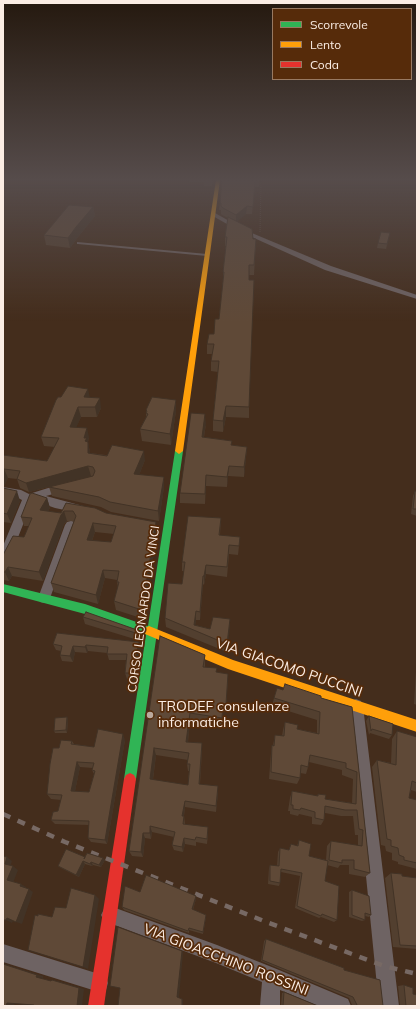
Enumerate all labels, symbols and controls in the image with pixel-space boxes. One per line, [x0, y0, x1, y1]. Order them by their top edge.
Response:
legend [272, 8, 412, 80]
text: Scorrevole [310, 17, 368, 32]
text: Lento [310, 37, 341, 52]
text: Coda [310, 57, 339, 72]
street label: CORSO LEONARDO DA VINCI [125, 525, 163, 693]
street label: VIA GIACOMO PUCCINI [214, 635, 364, 701]
place label: TRODEF consulenze informatiche [158, 699, 289, 732]
marker: TRODEF consulenze informatiche [145, 710, 155, 720]
street label: VIA GIOACCHINO ROSSINI [141, 921, 311, 999]

